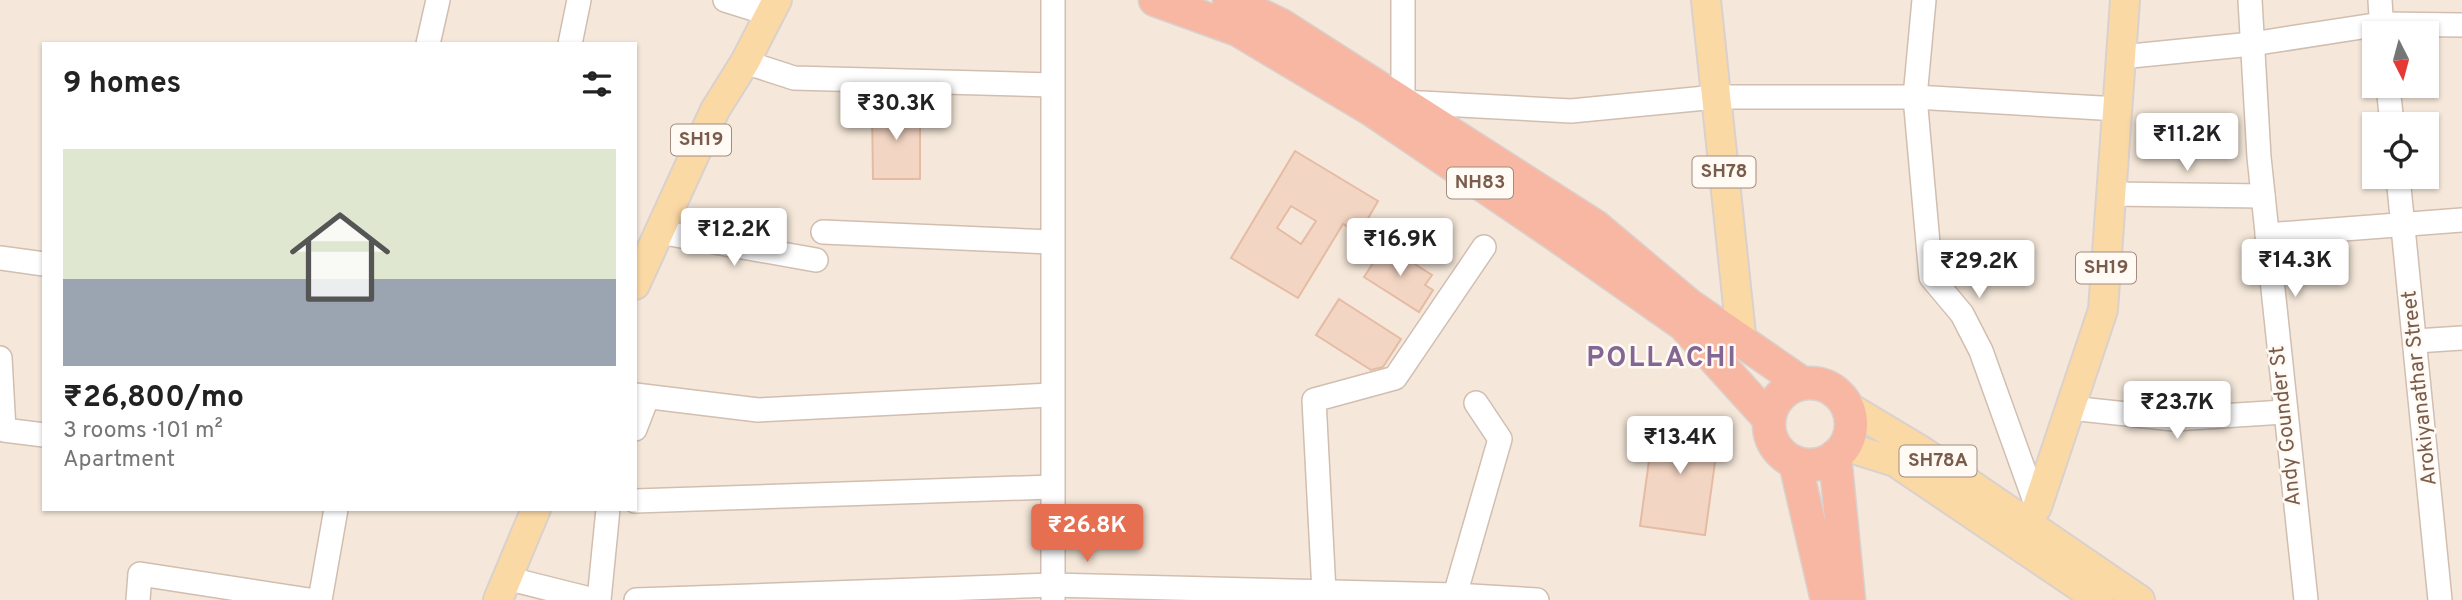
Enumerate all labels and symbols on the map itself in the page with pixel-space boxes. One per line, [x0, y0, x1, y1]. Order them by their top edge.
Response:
north arrow [2362, 21, 2440, 98]
pin: ₹30.3K [839, 82, 953, 142]
pin: ₹11.2K [2130, 114, 2244, 173]
road number: SH19 [671, 124, 731, 156]
road number: SH78 [1692, 156, 1756, 188]
road number: NH83 [1447, 168, 1513, 198]
pin: ₹12.2K [677, 208, 791, 268]
pin: ₹16.9K [1343, 218, 1457, 278]
pin: ₹29.2K [1922, 240, 2036, 300]
pin: ₹14.3K [2238, 240, 2352, 299]
road number: SH19 [2076, 252, 2136, 284]
street label: Arokiyanathar Street [2396, 289, 2444, 487]
district label: POLLACHI [1586, 341, 1738, 377]
street label: Andy Gounder St [2264, 344, 2308, 508]
pin: ₹23.7K [2120, 382, 2234, 441]
pin: ₹13.4K [1623, 416, 1737, 476]
road number: SH78A [1899, 446, 1976, 476]
pin: ₹26.8K [1030, 504, 1144, 564]

